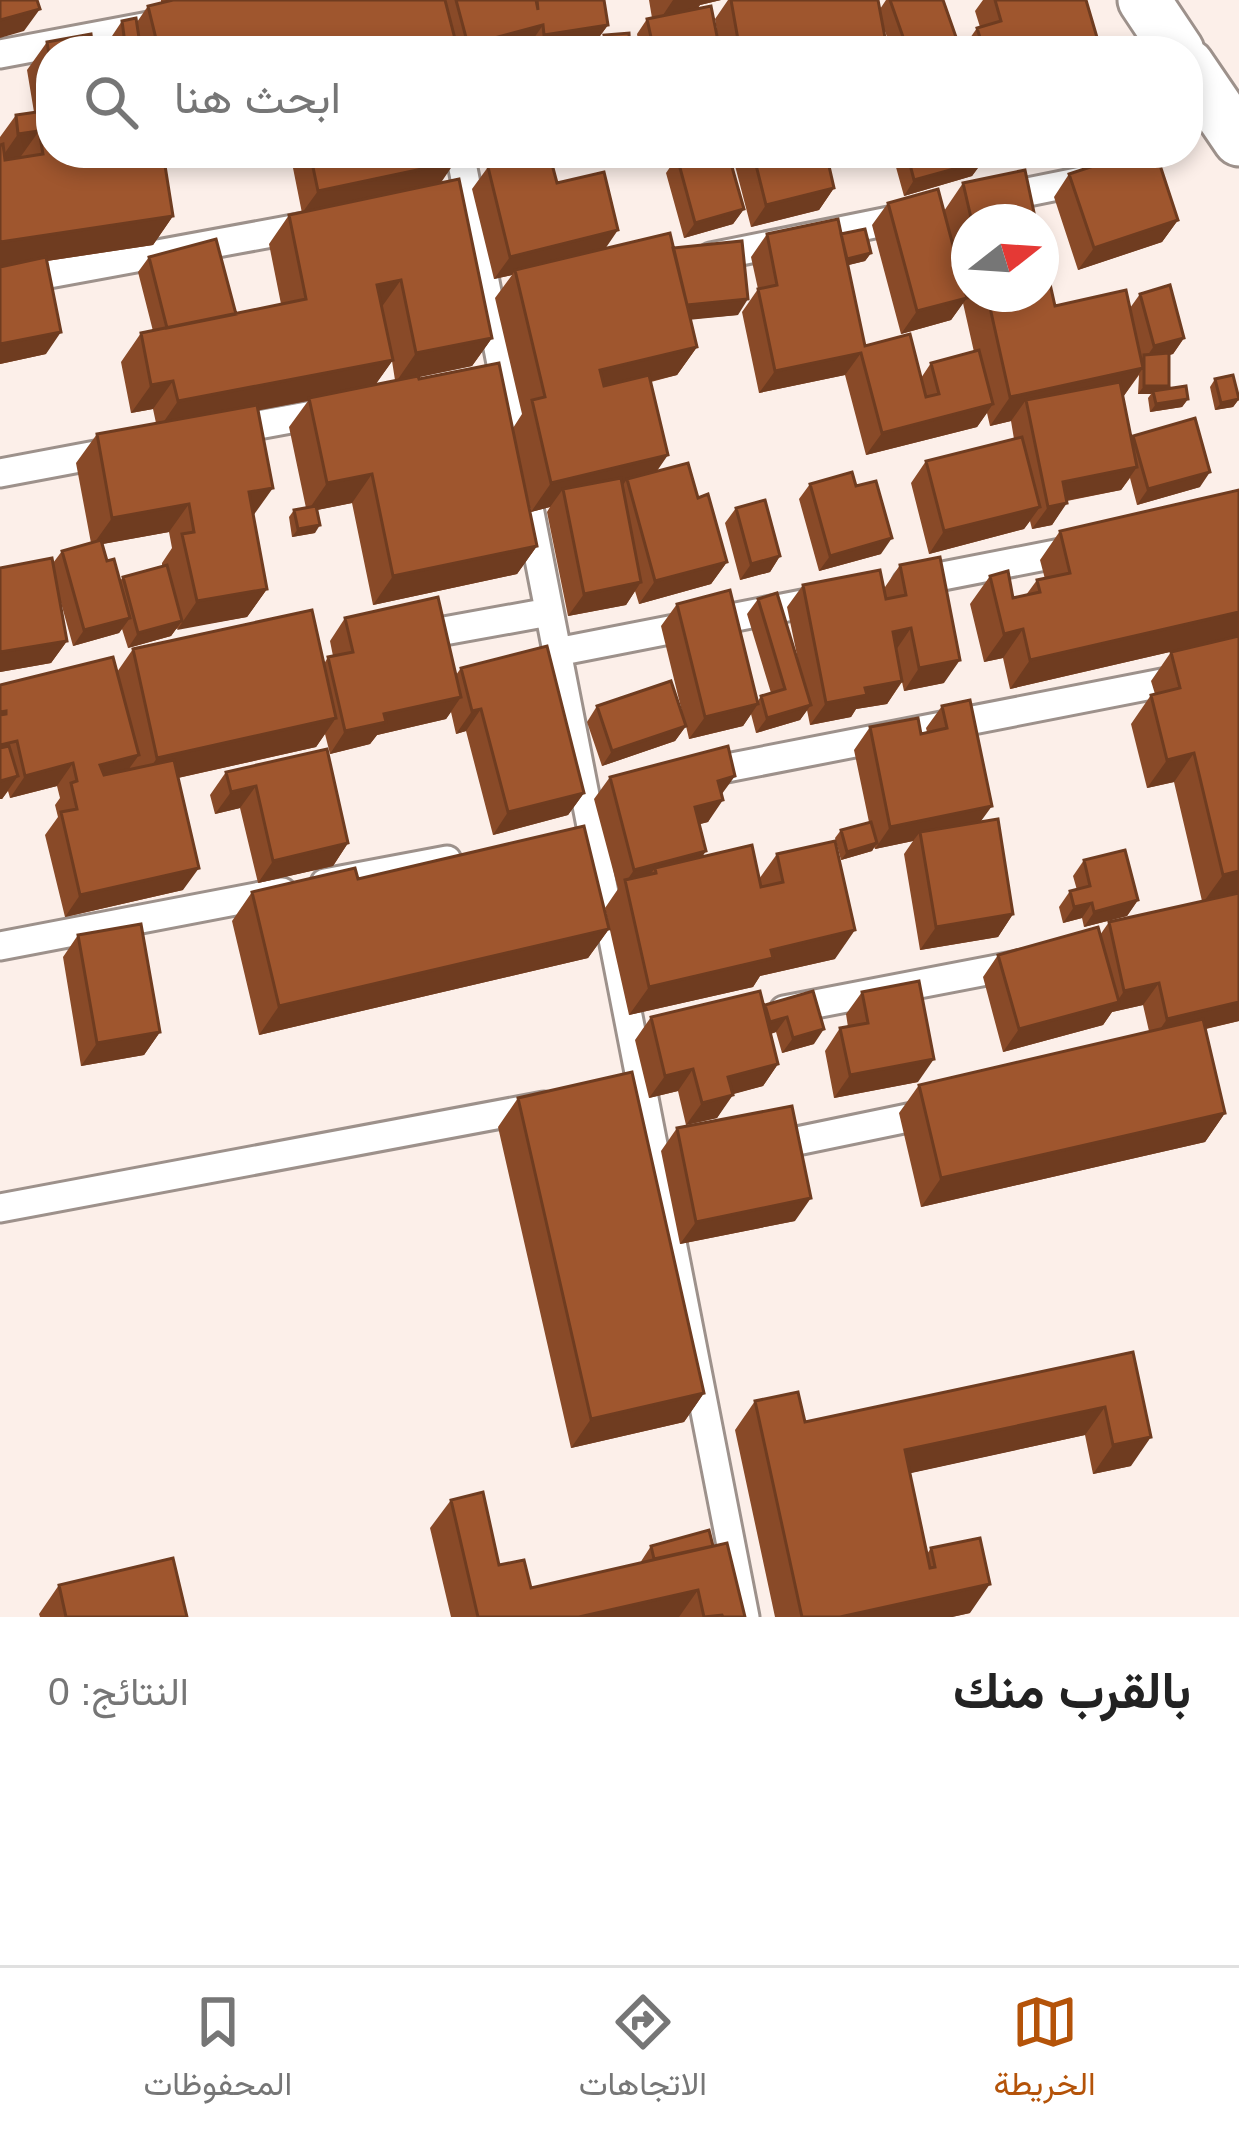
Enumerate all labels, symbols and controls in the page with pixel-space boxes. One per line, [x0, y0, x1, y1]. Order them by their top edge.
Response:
search box [36, 36, 1203, 168]
icon: search [78, 69, 144, 135]
text: ابحث هنا [174, 72, 341, 123]
north arrow [951, 204, 1059, 312]
text: بالقرب منك [953, 1662, 1191, 1719]
text: النتائج: 0 [48, 1670, 189, 1713]
tab: المحفوظات [143, 1989, 292, 2113]
tab: الاتجاهات [579, 1989, 707, 2113]
tab: الخريطة [994, 1989, 1096, 2113]

